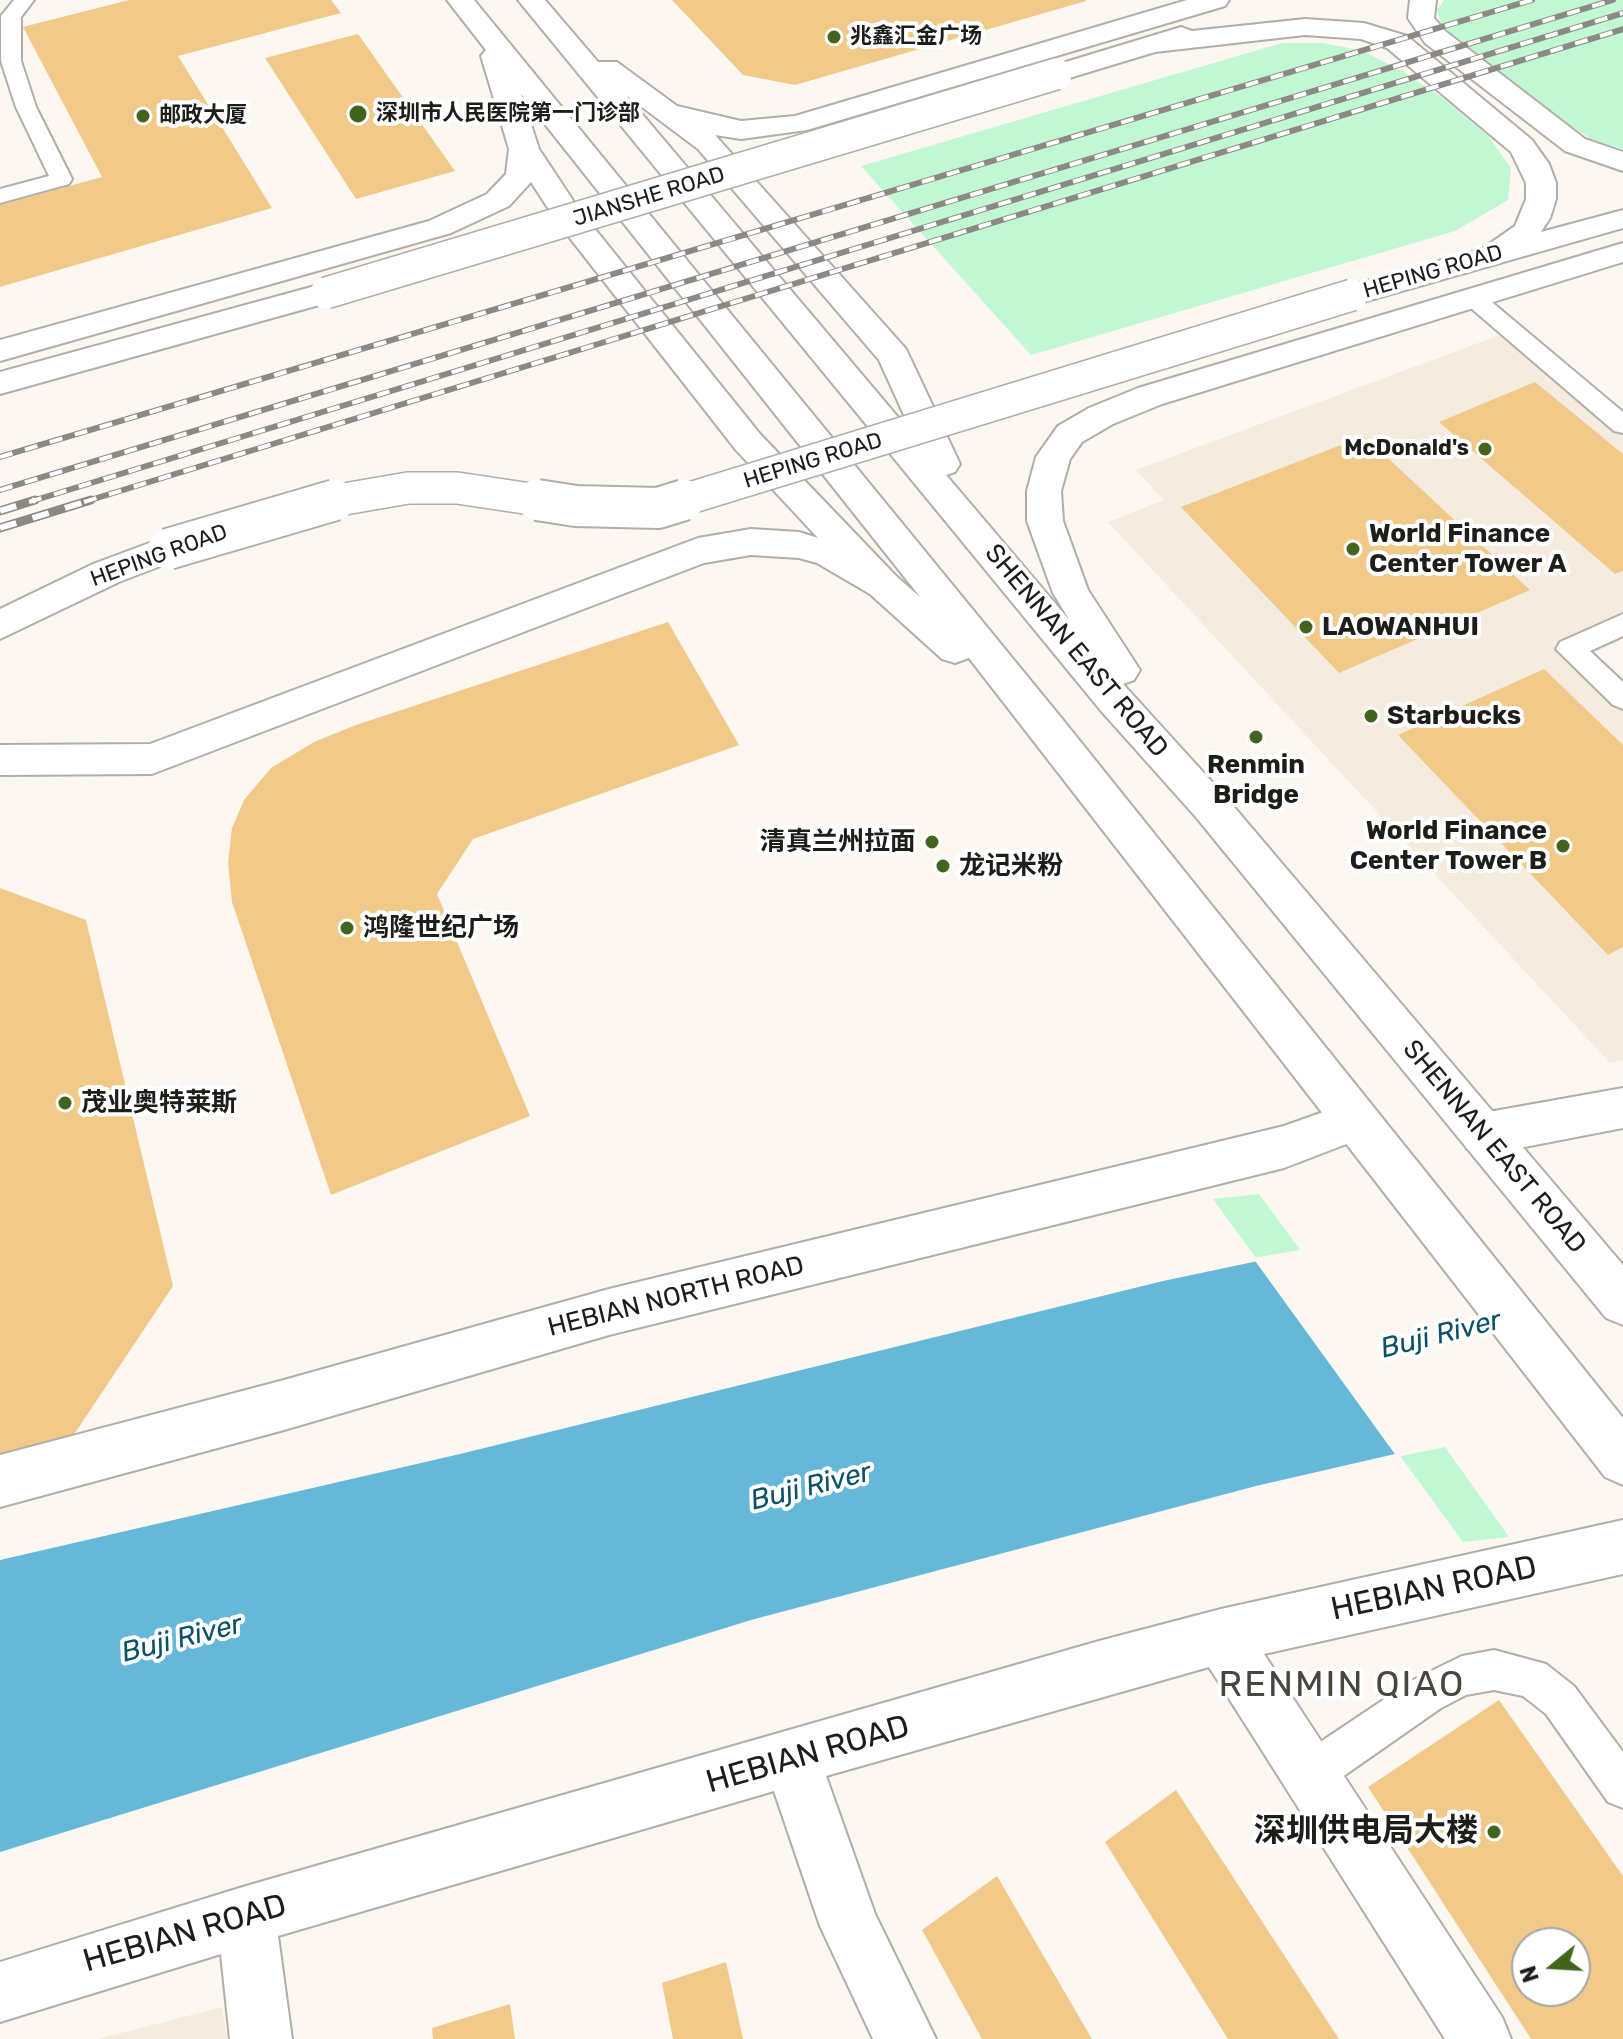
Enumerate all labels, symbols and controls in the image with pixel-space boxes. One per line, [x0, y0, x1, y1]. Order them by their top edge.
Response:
place label: 兆鑫汇金广场 [850, 24, 982, 50]
marker: 兆鑫汇金广场 [825, 28, 843, 46]
place label: 深圳市人民医院第一门诊部 [376, 101, 640, 127]
place label: 邮政大厦 [159, 103, 247, 129]
marker: 深圳市人民医院第一门诊部 [347, 103, 369, 125]
marker: 邮政大厦 [134, 107, 152, 125]
street label: JIANSHE ROAD [570, 161, 728, 233]
street label: HEPING ROAD [1360, 240, 1506, 304]
street label: HEPING ROAD [740, 427, 886, 495]
place label: McDonald's [1344, 436, 1469, 462]
marker: McDonald's [1476, 440, 1494, 458]
place label: World Finance Center Tower A [1369, 518, 1567, 580]
street label: HEPING ROAD [87, 519, 231, 593]
street label: SHENNAN EAST ROAD [978, 538, 1174, 764]
marker: World Finance Center Tower A [1344, 540, 1362, 558]
place label: LAOWANHUI [1322, 611, 1479, 643]
marker: LAOWANHUI [1297, 618, 1315, 636]
place label: Starbucks [1387, 700, 1521, 732]
marker: Starbucks [1362, 707, 1380, 725]
marker: Renmin Bridge [1247, 728, 1265, 746]
place label: Renmin Bridge [1207, 749, 1305, 810]
place label: World Finance Center Tower B [1350, 815, 1547, 876]
place label: 清真兰州拉面 [760, 826, 916, 858]
marker: 清真兰州拉面 [923, 833, 941, 851]
marker: World Finance Center Tower B [1554, 837, 1572, 855]
place label: 龙记米粉 [959, 850, 1063, 882]
marker: 龙记米粉 [934, 857, 952, 875]
place label: 鸿隆世纪广场 [363, 912, 519, 944]
marker: 鸿隆世纪广场 [338, 919, 356, 937]
street label: SHENNAN EAST ROAD [1396, 1034, 1592, 1260]
place label: 茂业奥特莱斯 [81, 1087, 237, 1119]
marker: 茂业奥特莱斯 [56, 1094, 74, 1112]
street label: HEBIAN NORTH ROAD [545, 1250, 807, 1344]
water label: Buji River [1377, 1304, 1505, 1366]
water label: Buji River [747, 1456, 875, 1518]
street label: HEBIAN ROAD [1328, 1548, 1540, 1630]
water label: Buji River [118, 1608, 246, 1670]
district label: RENMIN QIAO [1219, 1664, 1465, 1708]
street label: HEBIAN ROAD [702, 1708, 914, 1802]
place label: 深圳供电局大楼 [1254, 1813, 1478, 1851]
marker: 深圳供电局大楼 [1485, 1823, 1503, 1841]
street label: HEBIAN ROAD [79, 1887, 291, 1981]
north arrow [1511, 1927, 1591, 2007]
text: N [1514, 1962, 1545, 1986]

